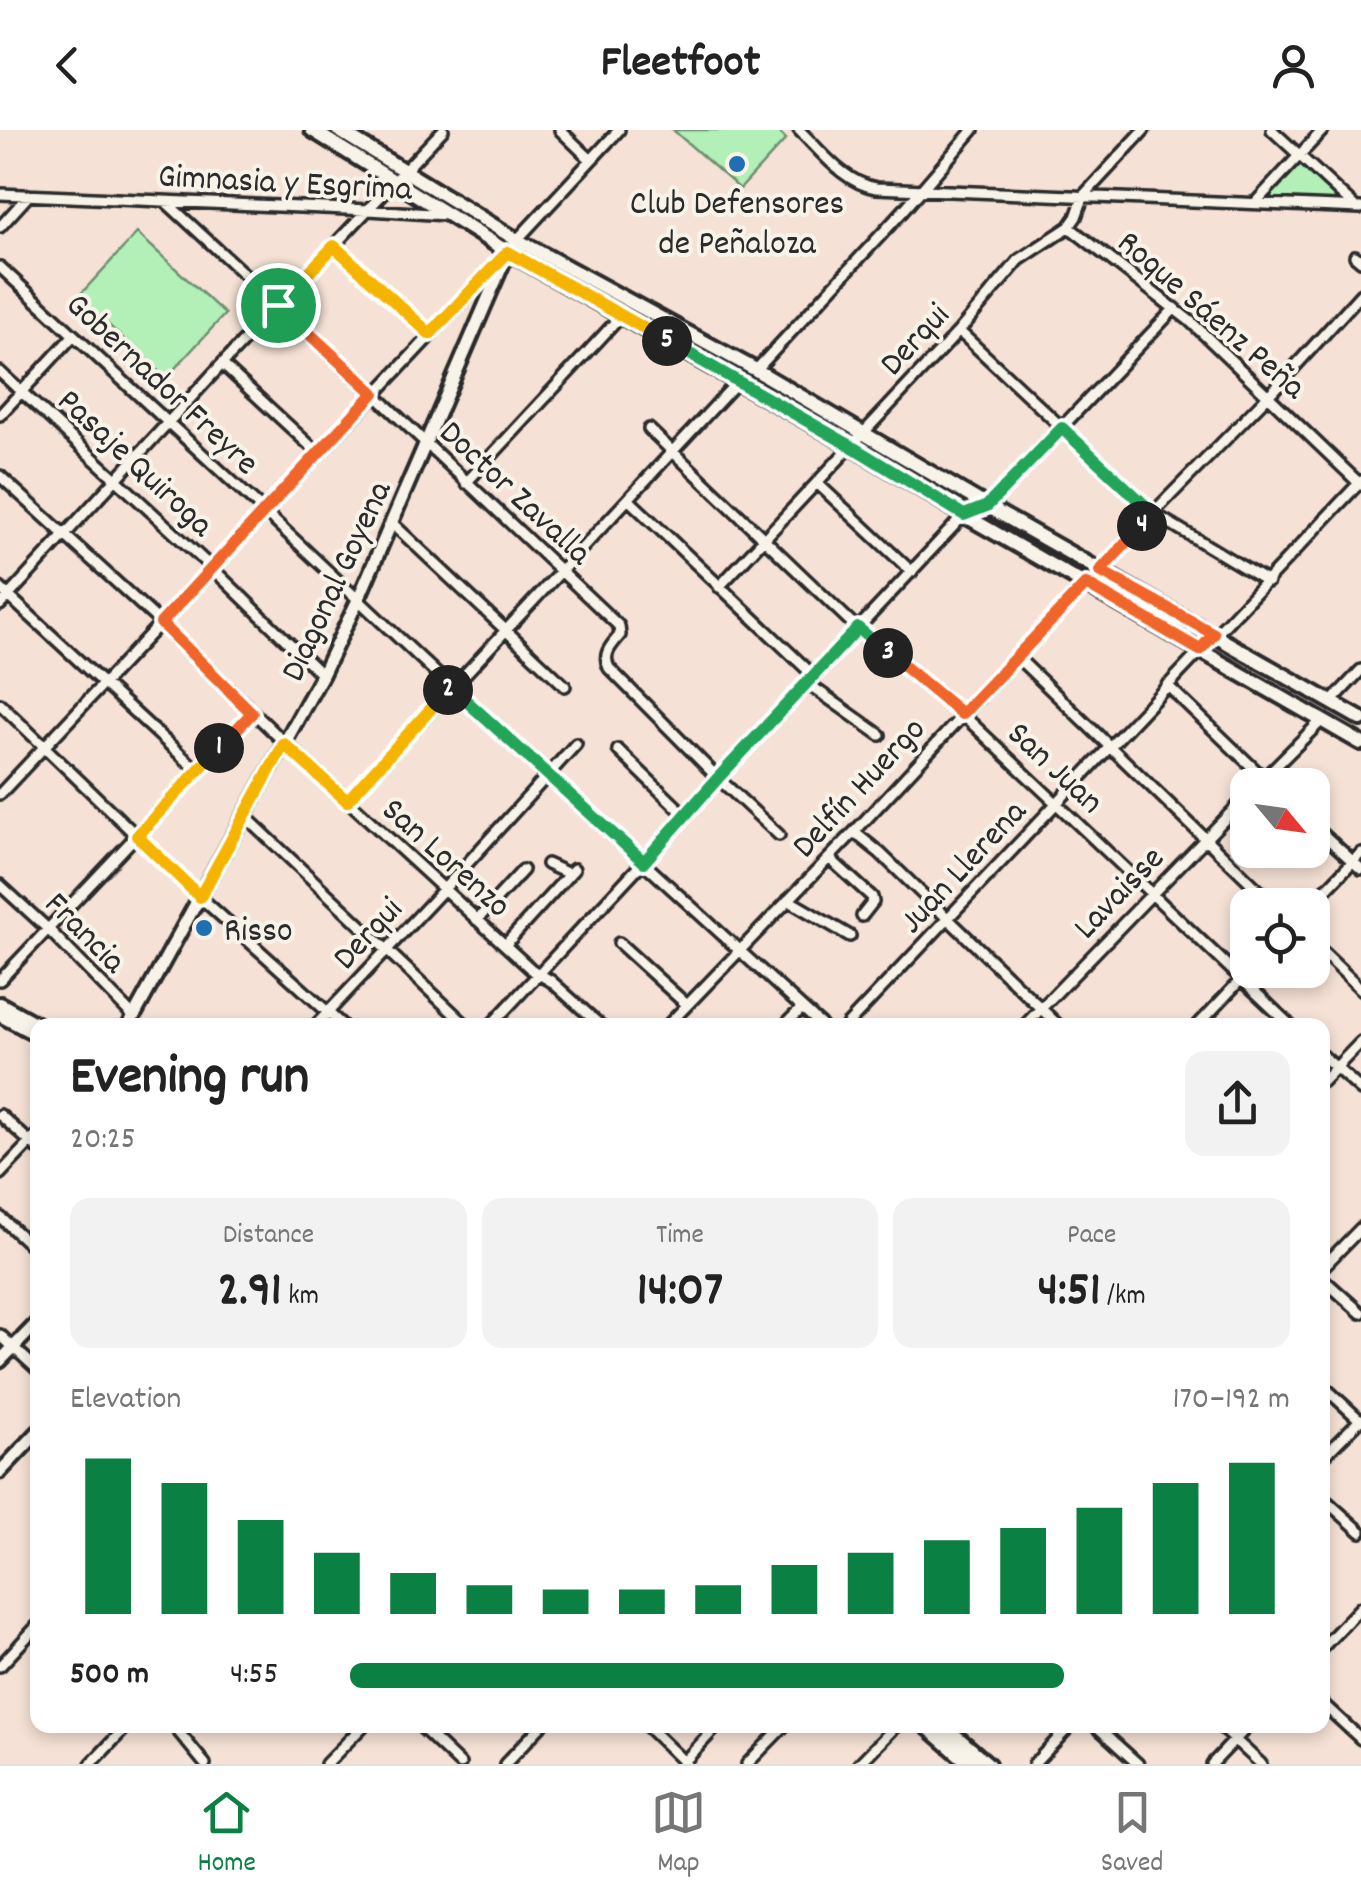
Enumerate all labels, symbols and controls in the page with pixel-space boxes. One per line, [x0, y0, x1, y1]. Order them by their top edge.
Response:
text: Fleetfoot [601, 33, 760, 97]
icon: back [40, 38, 95, 93]
icon: person [1266, 38, 1321, 93]
street label: Gimnasia y Esgrima [156, 153, 414, 217]
marker: Club Defensores de Peñaloza [726, 153, 748, 175]
place label: Club Defensores de Peñaloza [630, 181, 844, 271]
street label: Roque Sáenz Peña [1104, 220, 1316, 414]
pin [236, 263, 321, 348]
icon: arrive [251, 278, 306, 333]
street label: Gobernador Freyre [53, 282, 269, 489]
street label: Derqui [870, 294, 963, 389]
pin: 5 [642, 316, 692, 366]
text: 5 [661, 321, 673, 361]
street label: Pasaje Quiroga [44, 379, 224, 551]
street label: Doctor Zavalla [426, 411, 602, 579]
street label: Diagonal Goyena [270, 473, 407, 691]
pin: 4 [1117, 501, 1167, 551]
text: 4 [1136, 506, 1148, 546]
pin: 3 [863, 628, 913, 678]
text: 3 [882, 633, 894, 673]
pin: 2 [423, 665, 473, 715]
text: 2 [442, 670, 454, 710]
street label: Delfín Huergo [782, 708, 939, 871]
street label: San Juan [994, 712, 1113, 828]
pin: 1 [194, 723, 244, 773]
text: 1 [216, 728, 222, 768]
north arrow [1230, 768, 1330, 868]
map controls [1230, 768, 1330, 988]
street label: San Lorenzo [369, 788, 521, 932]
street label: Juan Llerena [889, 790, 1040, 947]
street label: Lavaisse [1063, 836, 1178, 952]
street label: Francia [31, 882, 136, 987]
street label: Derqui [323, 888, 416, 983]
button: locate [1230, 888, 1330, 988]
place label: Risso [224, 908, 293, 958]
marker: Risso [193, 917, 215, 939]
text: Evening run [70, 1041, 309, 1120]
button: share [1185, 1051, 1290, 1156]
text: 20:25 [70, 1118, 136, 1164]
text: Distance [223, 1217, 314, 1257]
text: Time [656, 1217, 704, 1257]
text: Pace [1067, 1217, 1116, 1257]
text: 2.91 [218, 1257, 282, 1329]
text: 14:07 [637, 1257, 723, 1329]
text: 4:51 [1038, 1257, 1101, 1329]
text: km [282, 1278, 319, 1318]
text: /km [1101, 1278, 1146, 1318]
text: Elevation [70, 1378, 181, 1424]
text: 170–192 m [1172, 1378, 1290, 1424]
text: 500 m [70, 1653, 149, 1699]
text: 4:55 [230, 1653, 278, 1699]
tab: Home [198, 1785, 256, 1885]
tab: Map [651, 1785, 706, 1885]
tab: Saved [1101, 1785, 1163, 1885]

